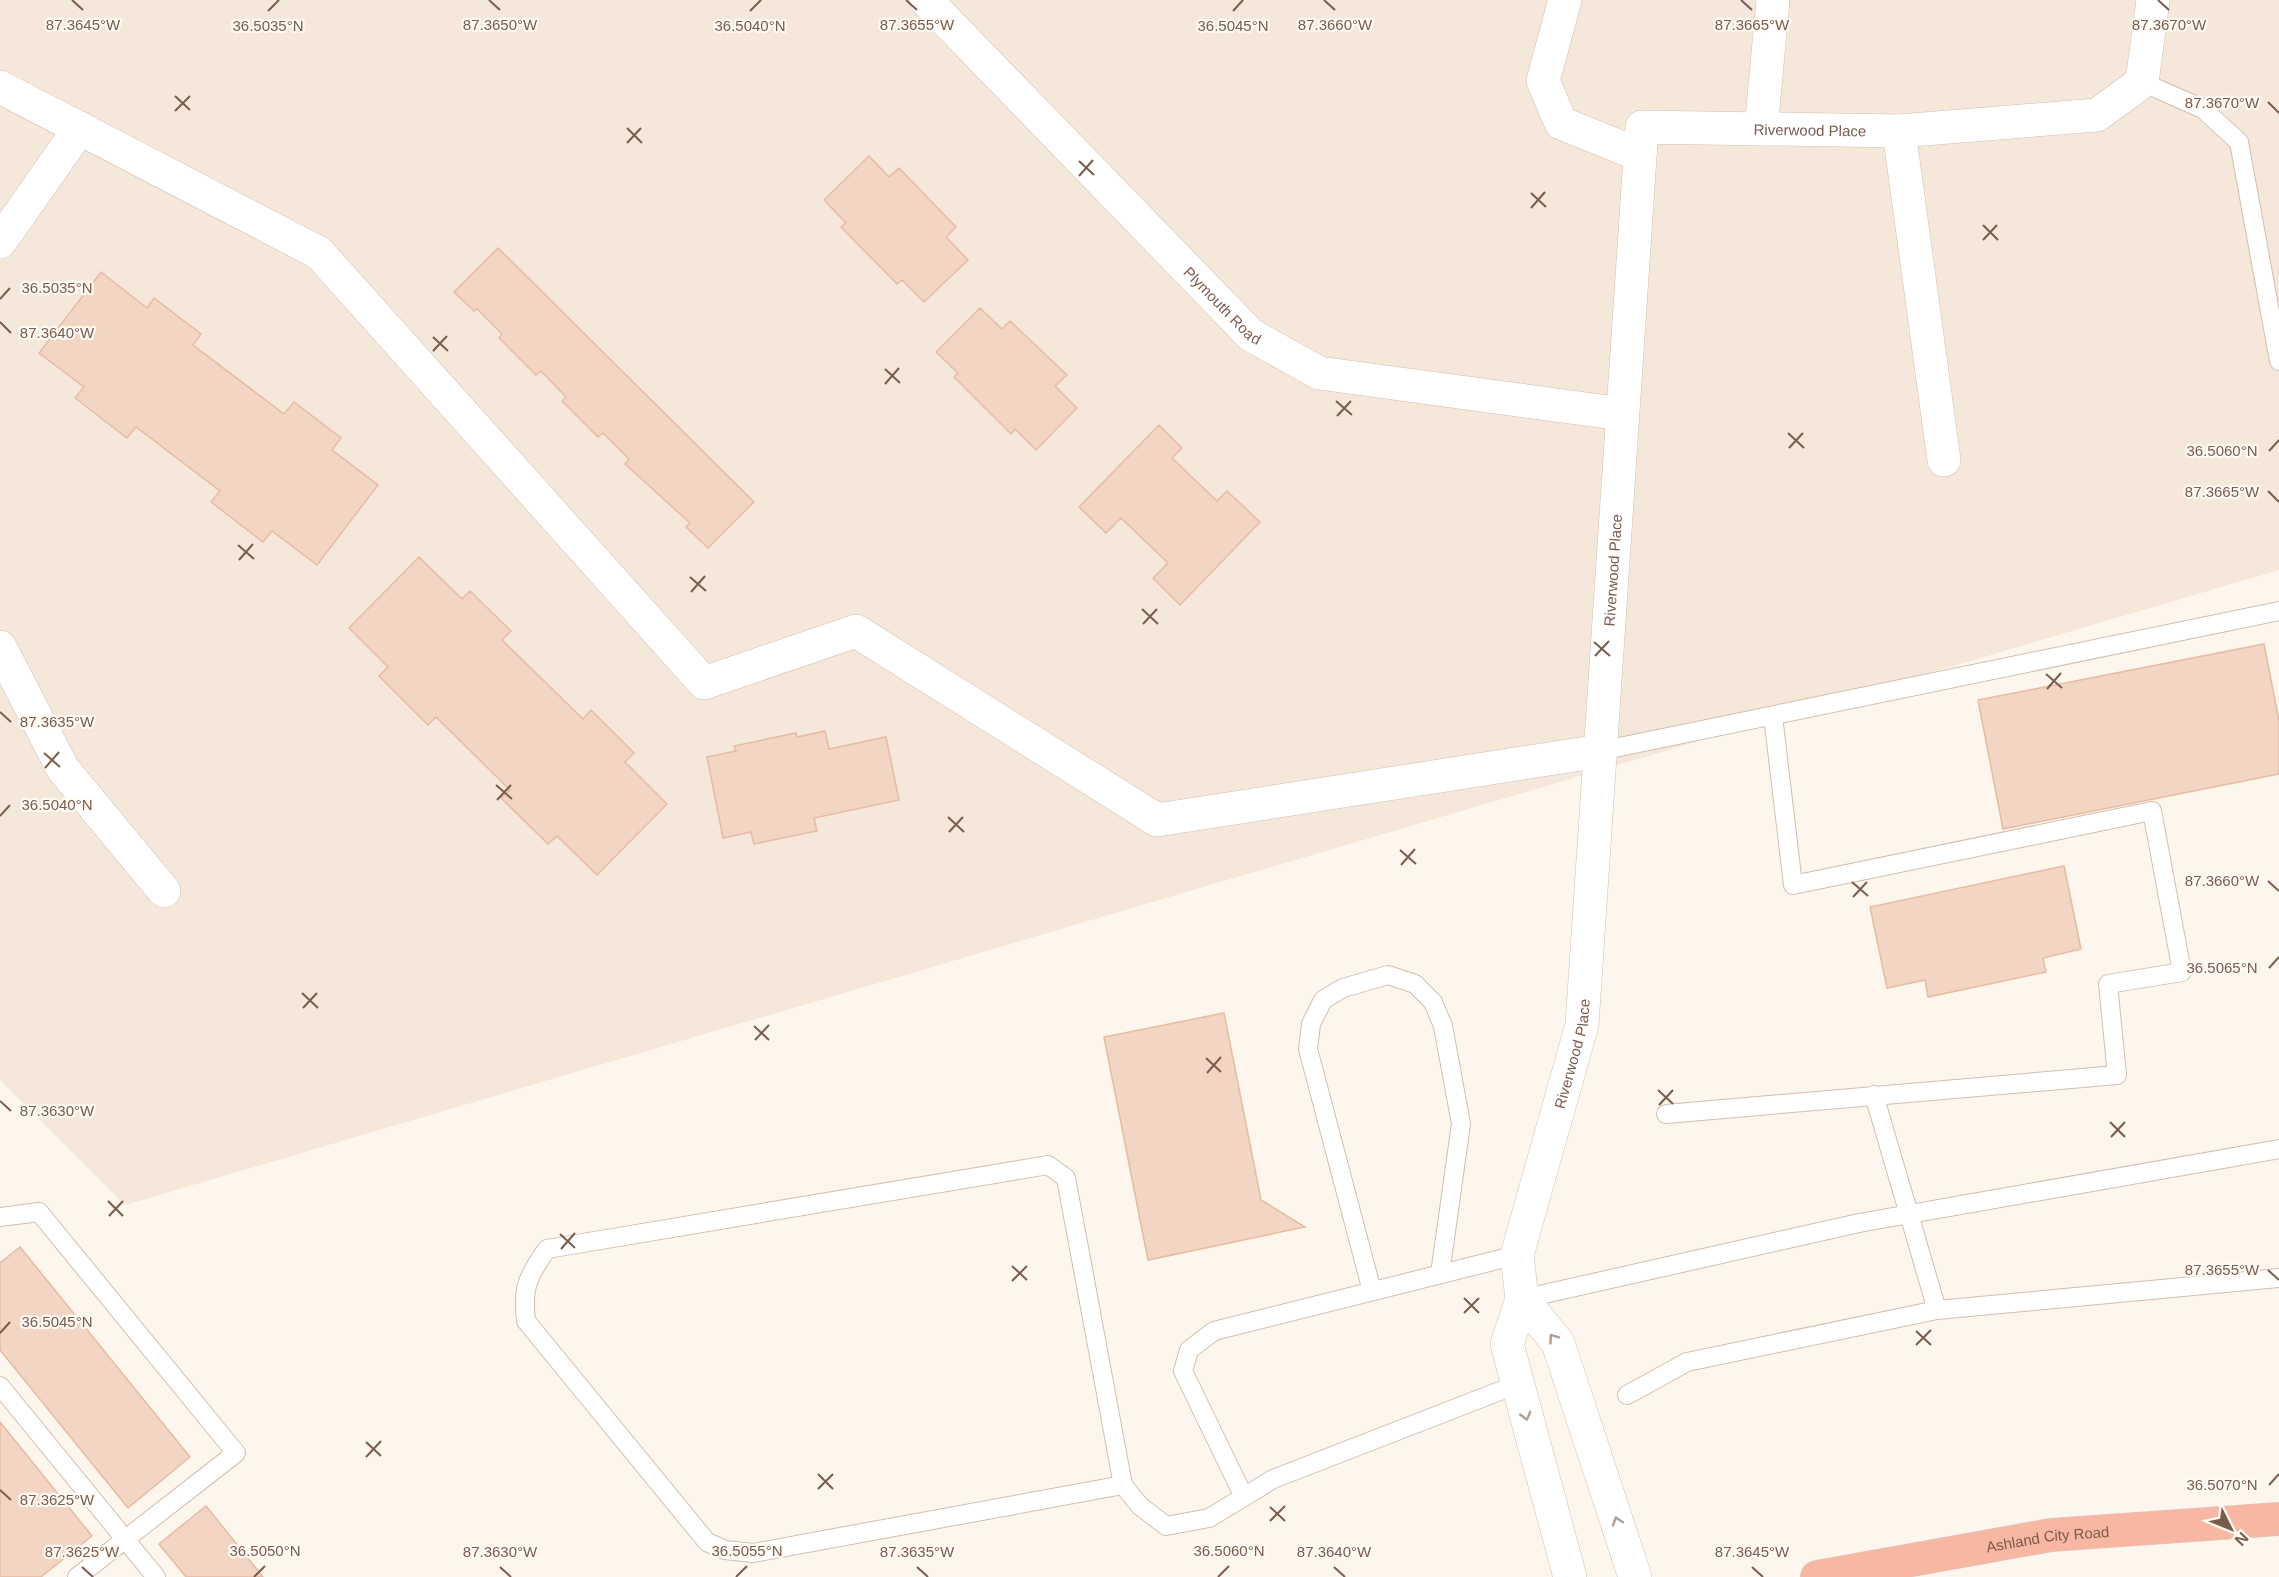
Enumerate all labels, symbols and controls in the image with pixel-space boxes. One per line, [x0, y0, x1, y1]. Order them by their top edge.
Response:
text: 87.3645°W [46, 16, 121, 33]
text: 87.3650°W [463, 16, 538, 33]
text: 87.3655°W [880, 16, 955, 33]
text: 87.3660°W [1298, 16, 1373, 33]
text: 87.3665°W [1715, 16, 1790, 33]
text: 87.3670°W [2132, 16, 2207, 33]
text: 36.5035°N [232, 17, 304, 34]
text: 36.5040°N [714, 17, 786, 34]
text: 36.5045°N [1197, 17, 1269, 34]
text: 87.3670°W [2185, 94, 2260, 111]
street label: Riverwood Place [1753, 120, 1866, 139]
street label: Plymouth Road [1181, 263, 1264, 348]
text: 36.5035°N [21, 279, 93, 296]
text: 87.3640°W [20, 324, 95, 341]
text: 36.5060°N [2186, 442, 2258, 459]
text: 87.3665°W [2185, 483, 2260, 500]
street label: Riverwood Place [1600, 513, 1625, 627]
text: 87.3635°W [20, 713, 95, 730]
text: 36.5040°N [21, 796, 93, 813]
text: 87.3660°W [2185, 872, 2260, 889]
text: 36.5065°N [2186, 959, 2258, 976]
street label: Riverwood Place [1550, 998, 1592, 1110]
text: 87.3630°W [20, 1102, 95, 1119]
text: 87.3655°W [2185, 1261, 2260, 1278]
text: 36.5045°N [21, 1313, 93, 1330]
one-way arrow [1549, 1333, 1560, 1344]
one-way arrow [1519, 1411, 1532, 1421]
text: 36.5070°N [2186, 1476, 2258, 1493]
text: 87.3625°W [20, 1491, 95, 1508]
north arrow [2201, 1499, 2261, 1559]
one-way arrow [1611, 1516, 1624, 1527]
street label: Ashland City Road [1985, 1522, 2110, 1555]
text: N [2231, 1529, 2252, 1549]
text: 36.5050°N [229, 1542, 301, 1559]
text: 36.5055°N [711, 1542, 783, 1559]
text: 36.5060°N [1193, 1542, 1265, 1559]
text: 87.3625°W [45, 1543, 120, 1560]
text: 87.3630°W [463, 1543, 538, 1560]
text: 87.3635°W [880, 1543, 955, 1560]
text: 87.3640°W [1297, 1543, 1372, 1560]
text: 87.3645°W [1715, 1543, 1790, 1560]

